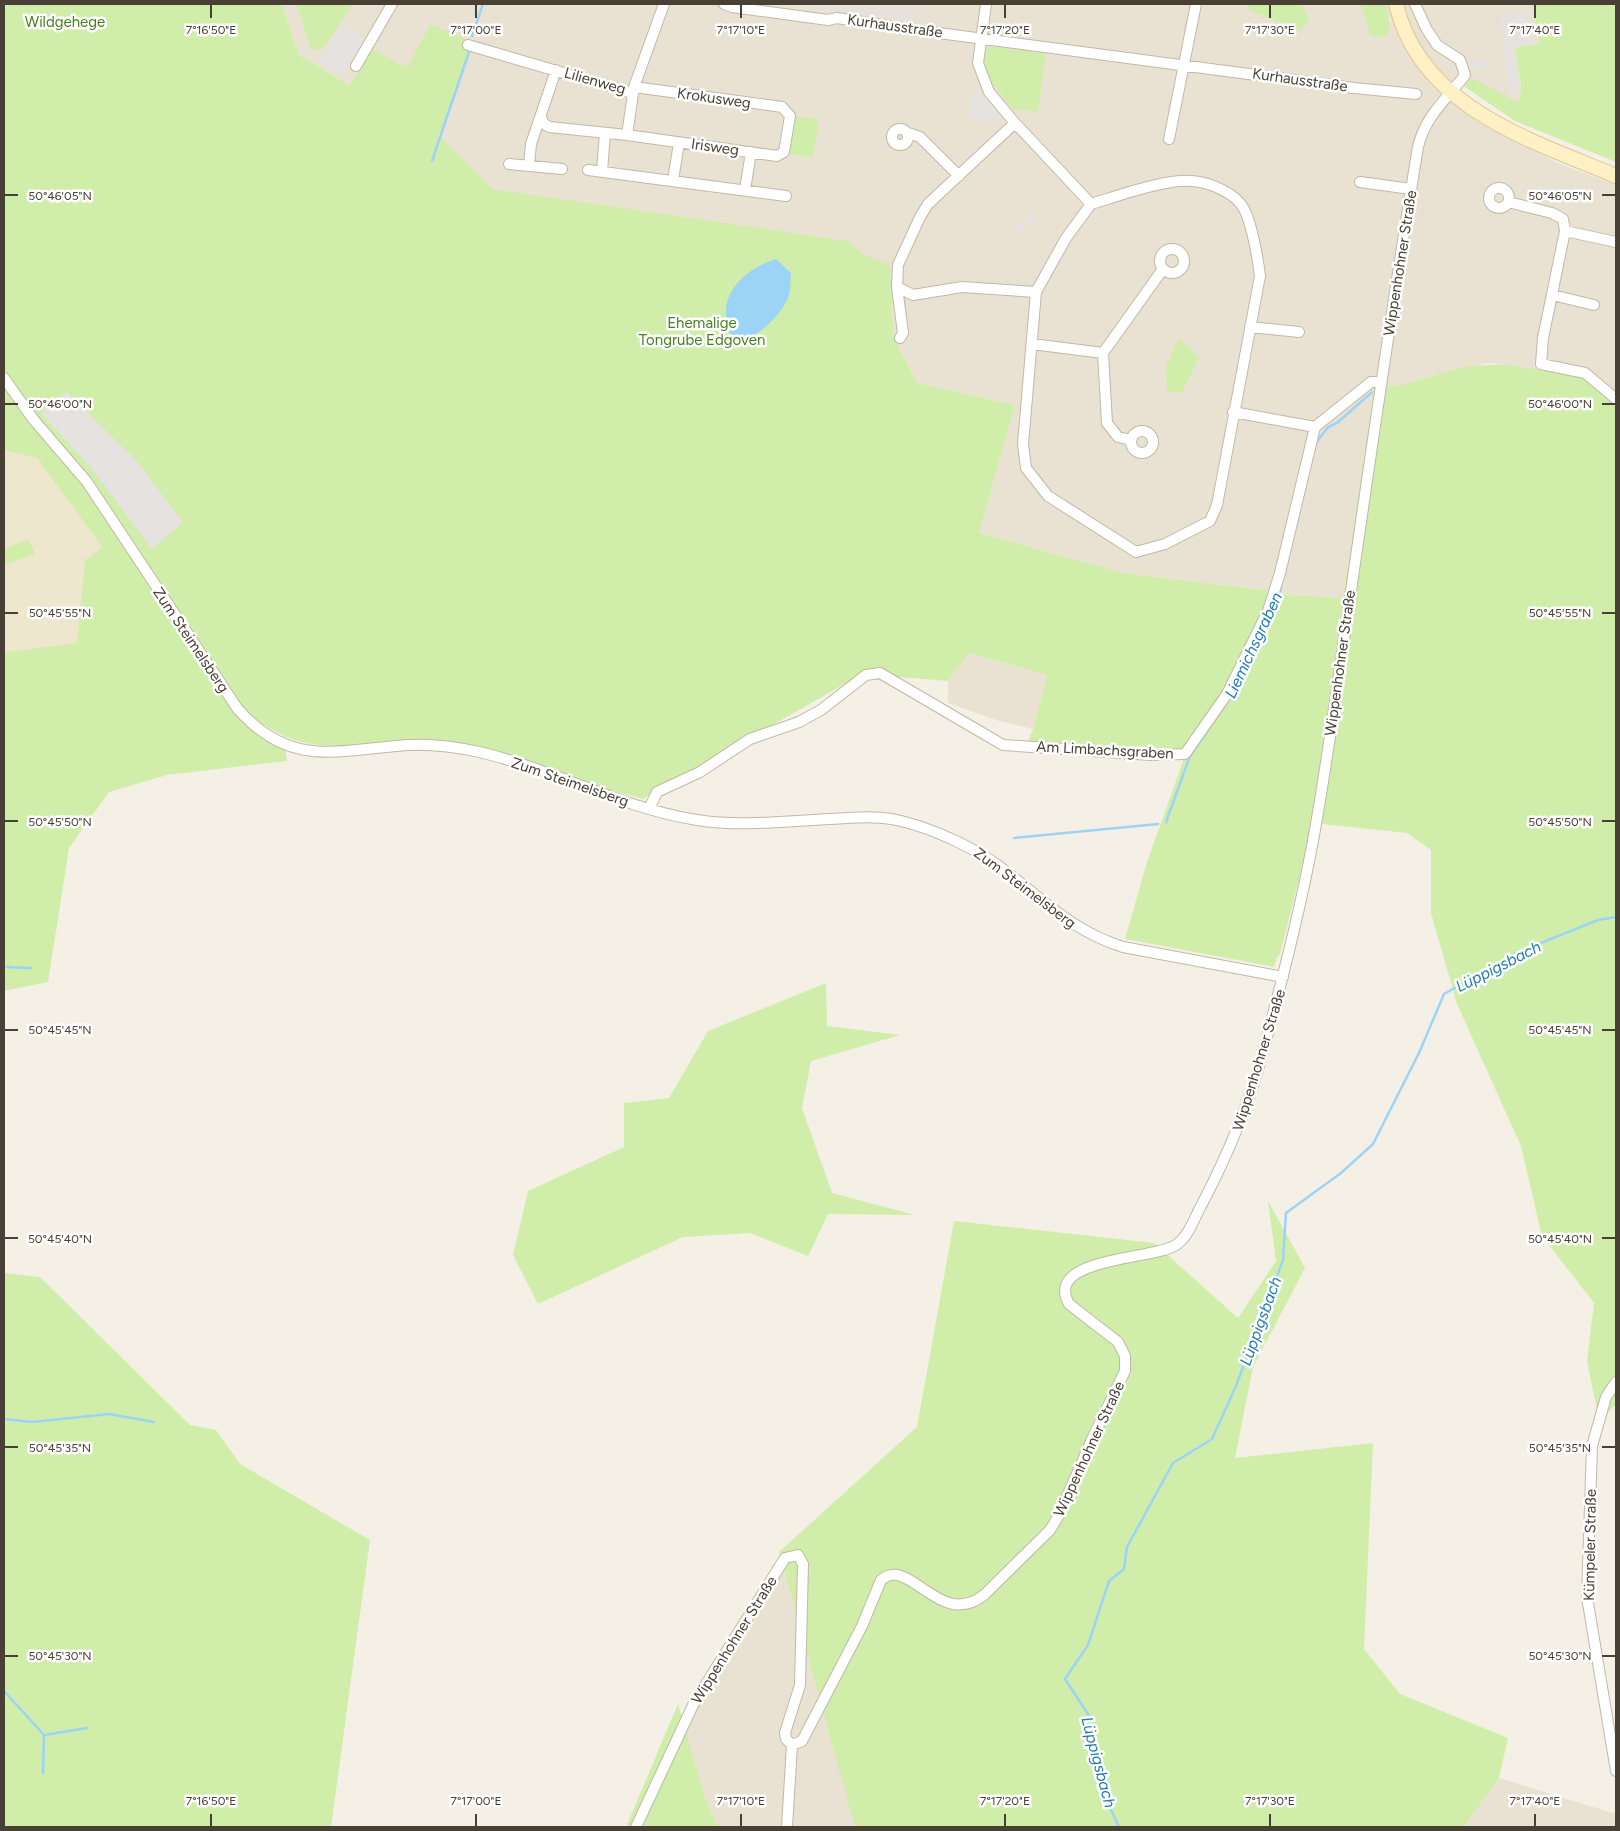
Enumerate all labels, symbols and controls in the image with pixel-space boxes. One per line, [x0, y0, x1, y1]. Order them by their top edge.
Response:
street label: Kurhausstraße [846, 10, 944, 42]
park label: Wildgehege [25, 13, 105, 31]
text: 7°16'50"E [186, 23, 236, 37]
text: 7°17'00"E [450, 23, 502, 37]
text: 7°17'10"E [717, 23, 765, 37]
text: 7°17'20"E [980, 23, 1030, 37]
text: 7°17'30"E [1245, 23, 1295, 37]
text: 7°17'40"E [1510, 23, 1560, 37]
street label: Lilienweg [562, 64, 628, 98]
street label: Kurhausstraße [1251, 64, 1349, 96]
street label: Krokusweg [676, 84, 752, 112]
street label: Irisweg [690, 135, 740, 159]
text: 50°46'05"N [28, 189, 92, 203]
street label: Wippenhohner Straße [1380, 189, 1420, 337]
text: 50°46'05"N [1528, 189, 1592, 203]
park label: Ehemalige Tongrube Edgoven [639, 314, 765, 349]
text: 50°46'00"N [28, 397, 92, 411]
text: 50°46'00"N [1528, 397, 1592, 411]
street label: Zum Steimelsberg [149, 584, 233, 696]
water label: Liemichsgraben [1221, 589, 1286, 701]
street label: Wippenhohner Straße [1321, 589, 1359, 737]
text: 50°45'55"N [29, 606, 91, 620]
text: 50°45'55"N [1529, 606, 1591, 620]
street label: Am Limbachsgraben [1036, 737, 1174, 763]
street label: Zum Steimelsberg [509, 753, 631, 811]
text: 50°45'50"N [28, 815, 92, 829]
text: 50°45'50"N [1528, 815, 1592, 829]
street label: Zum Steimelsberg [970, 844, 1080, 932]
water label: Lüppigsbach [1452, 937, 1544, 996]
street label: Wippenhohner Straße [1229, 987, 1289, 1133]
text: 50°45'45"N [28, 1023, 92, 1037]
text: 50°45'45"N [1528, 1023, 1592, 1037]
text: 50°45'40"N [28, 1232, 92, 1246]
text: 50°45'40"N [1528, 1232, 1592, 1246]
water label: Lüppigsbach [1236, 1274, 1285, 1368]
street label: Wippenhohner Straße [1050, 1378, 1128, 1520]
text: 50°45'35"N [29, 1441, 91, 1455]
text: 50°45'35"N [1529, 1441, 1591, 1455]
street label: Kümpeler Straße [1580, 1489, 1600, 1601]
street label: Wippenhohner Straße [687, 1573, 781, 1707]
text: 50°45'30"N [28, 1649, 92, 1663]
text: 50°45'30"N [1528, 1649, 1592, 1663]
water label: Lüppigsbach [1077, 1715, 1120, 1810]
text: 7°16'50"E [186, 1794, 236, 1808]
text: 7°17'00"E [450, 1794, 502, 1808]
text: 7°17'10"E [717, 1794, 765, 1808]
text: 7°17'20"E [980, 1794, 1030, 1808]
text: 7°17'30"E [1245, 1794, 1295, 1808]
text: 7°17'40"E [1510, 1794, 1560, 1808]

